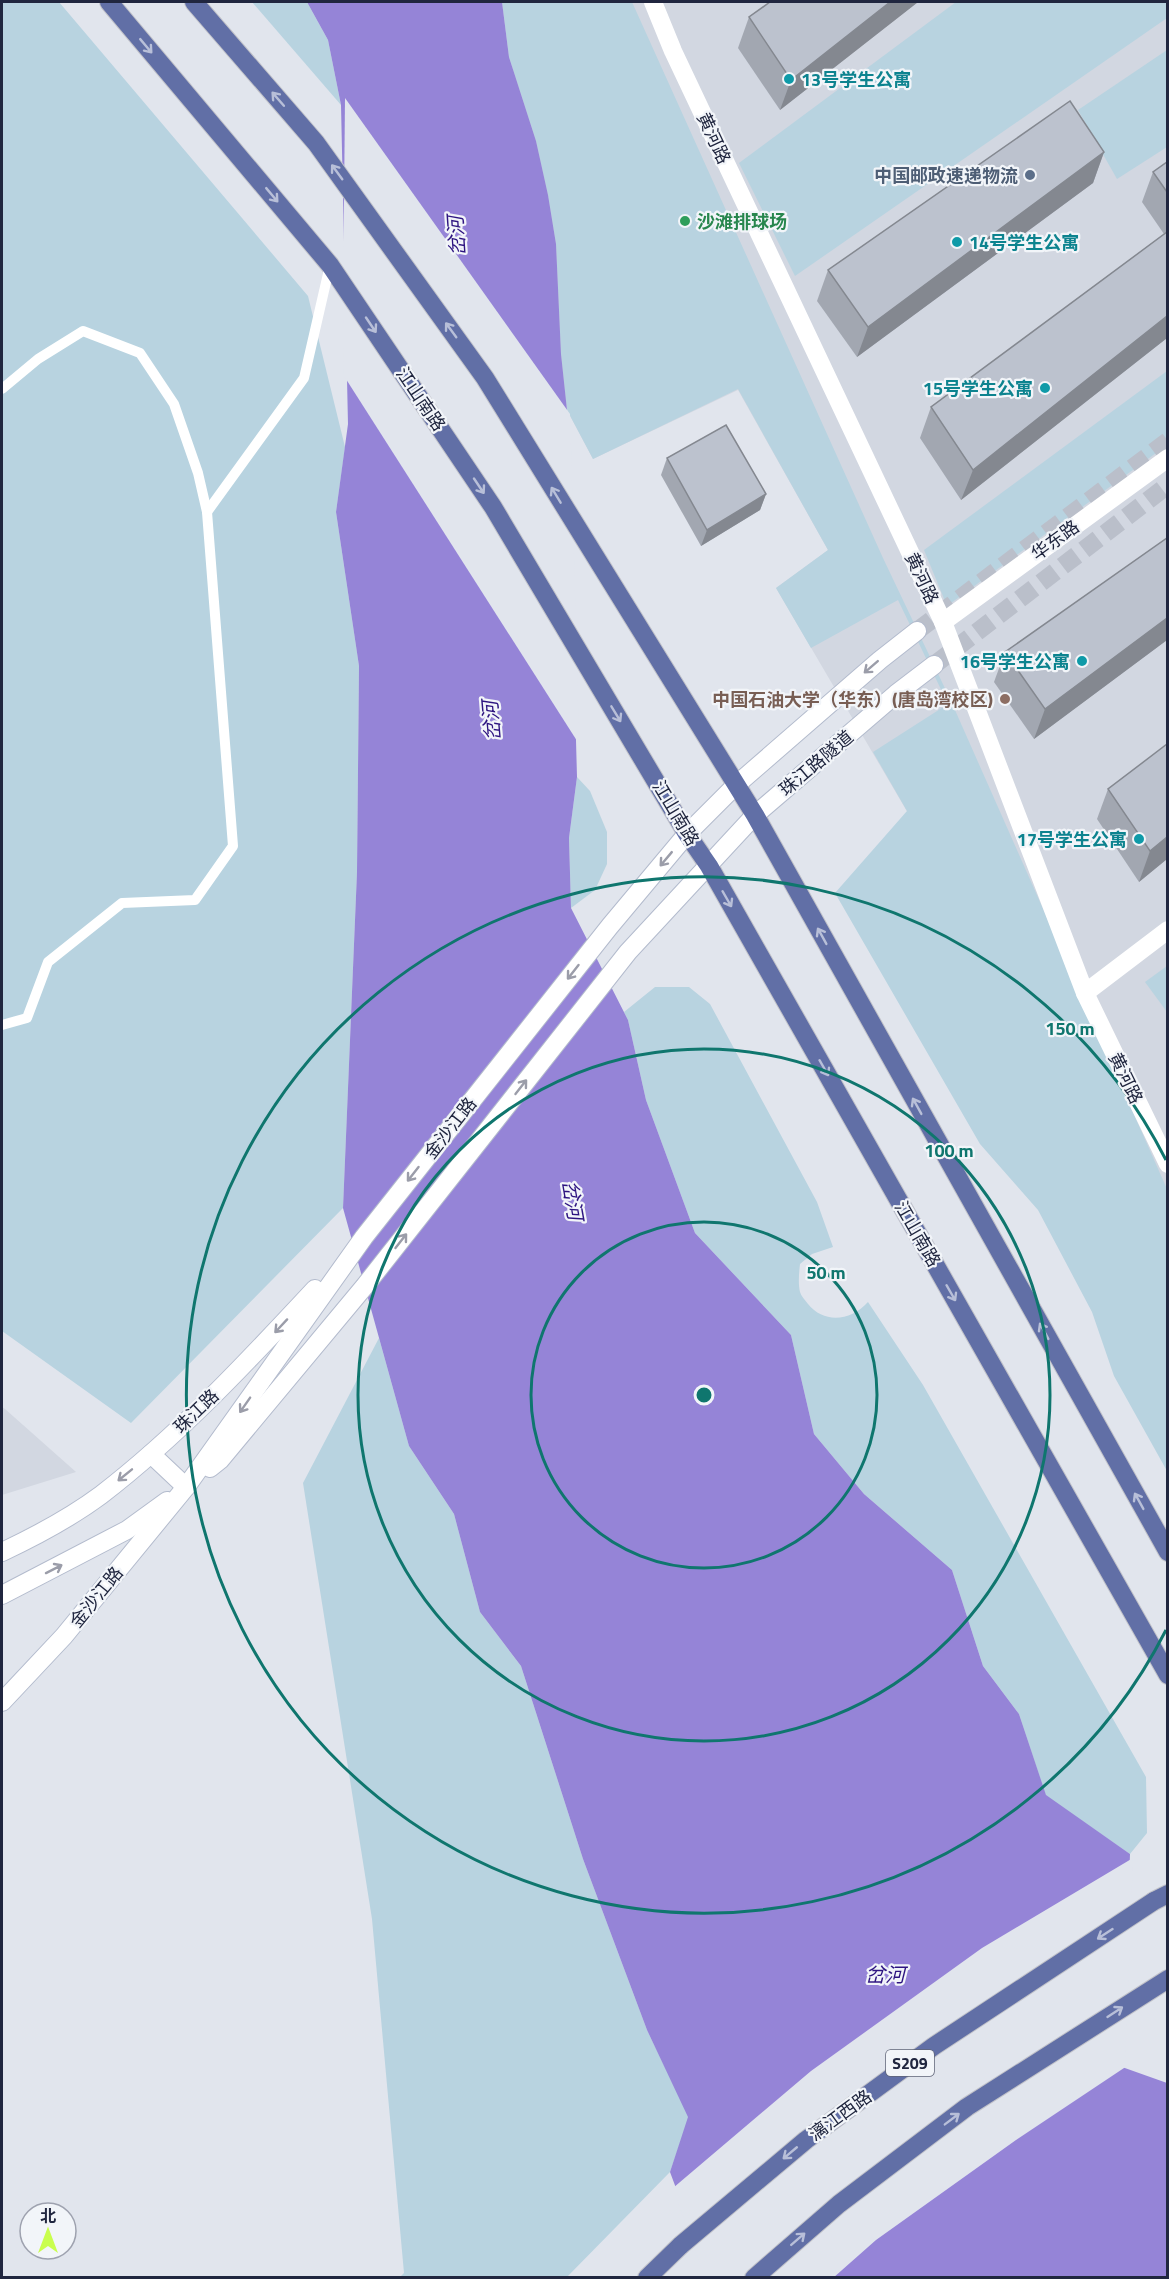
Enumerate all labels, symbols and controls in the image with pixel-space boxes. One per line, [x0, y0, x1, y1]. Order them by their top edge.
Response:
one-way arrow [140, 38, 153, 54]
place label: 13号学生公寓 [801, 66, 911, 93]
marker: 13号学生公寓 [782, 72, 796, 86]
one-way arrow [271, 92, 285, 107]
street label: 黄河路 [690, 108, 738, 168]
place label: 中国邮政速递物流 [874, 162, 1018, 189]
one-way arrow [331, 165, 343, 181]
marker: 中国邮政速递物流 [1023, 168, 1037, 182]
one-way arrow [265, 187, 279, 202]
place label: 沙滩排球场 [697, 208, 787, 235]
water label: 岔河 [439, 211, 473, 257]
marker: 沙滩排球场 [678, 214, 692, 228]
place label: 14号学生公寓 [969, 229, 1079, 256]
marker: 14号学生公寓 [950, 235, 964, 249]
one-way arrow [364, 316, 377, 333]
one-way arrow [445, 323, 457, 339]
street label: 江山南路 [390, 362, 452, 436]
place label: 15号学生公寓 [923, 375, 1033, 402]
marker: 15号学生公寓 [1038, 381, 1052, 395]
one-way arrow [473, 478, 486, 495]
one-way arrow [549, 487, 561, 504]
street label: 华东路 [1025, 513, 1085, 567]
street label: 黄河路 [898, 548, 946, 608]
place label: 16号学生公寓 [960, 648, 1070, 675]
marker: 16号学生公寓 [1075, 654, 1089, 668]
one-way arrow [864, 660, 879, 674]
place label: 中国石油大学（华东）(唐岛湾校区) [712, 686, 993, 713]
marker: 中国石油大学（华东）(唐岛湾校区) [998, 692, 1012, 706]
water label: 岔河 [473, 696, 508, 742]
one-way arrow [610, 705, 622, 722]
street label: 珠江路隧道 [773, 724, 859, 802]
street label: 江山南路 [646, 775, 706, 851]
place label: 17号学生公寓 [1017, 826, 1127, 853]
marker: 17号学生公寓 [1132, 832, 1146, 846]
one-way arrow [659, 851, 673, 866]
one-way arrow [722, 890, 734, 907]
one-way arrow [816, 927, 827, 945]
one-way arrow [567, 964, 580, 980]
text: 150 m [1045, 1015, 1095, 1042]
street label: 黄河路 [1102, 1048, 1150, 1108]
one-way arrow [818, 1059, 830, 1076]
one-way arrow [515, 1080, 528, 1096]
street label: 金沙江路 [417, 1091, 483, 1165]
one-way arrow [911, 1097, 923, 1114]
text: 100 m [924, 1137, 974, 1164]
one-way arrow [407, 1166, 420, 1182]
water label: 岔河 [554, 1178, 592, 1226]
street label: 江山南路 [888, 1196, 948, 1272]
one-way arrow [394, 1233, 407, 1249]
text: 50 m [806, 1259, 846, 1286]
one-way arrow [945, 1284, 957, 1301]
one-way arrow [274, 1318, 288, 1333]
one-way arrow [1037, 1322, 1049, 1339]
street label: 珠江路 [167, 1383, 225, 1439]
centre of rings [694, 1385, 714, 1405]
one-way arrow [239, 1396, 251, 1412]
one-way arrow [117, 1469, 133, 1482]
one-way arrow [1133, 1493, 1145, 1510]
street label: 金沙江路 [63, 1561, 129, 1633]
one-way arrow [45, 1562, 63, 1574]
one-way arrow [1096, 1927, 1113, 1940]
water label: 岔河 [865, 1959, 909, 1990]
one-way arrow [1106, 2006, 1123, 2018]
road number: S209 [886, 2050, 934, 2076]
street label: 漓江西路 [803, 2083, 877, 2147]
one-way arrow [943, 2113, 959, 2125]
one-way arrow [782, 2147, 798, 2160]
north arrow [18, 2201, 78, 2261]
text: 北 [40, 2204, 56, 2228]
one-way arrow [790, 2233, 806, 2246]

